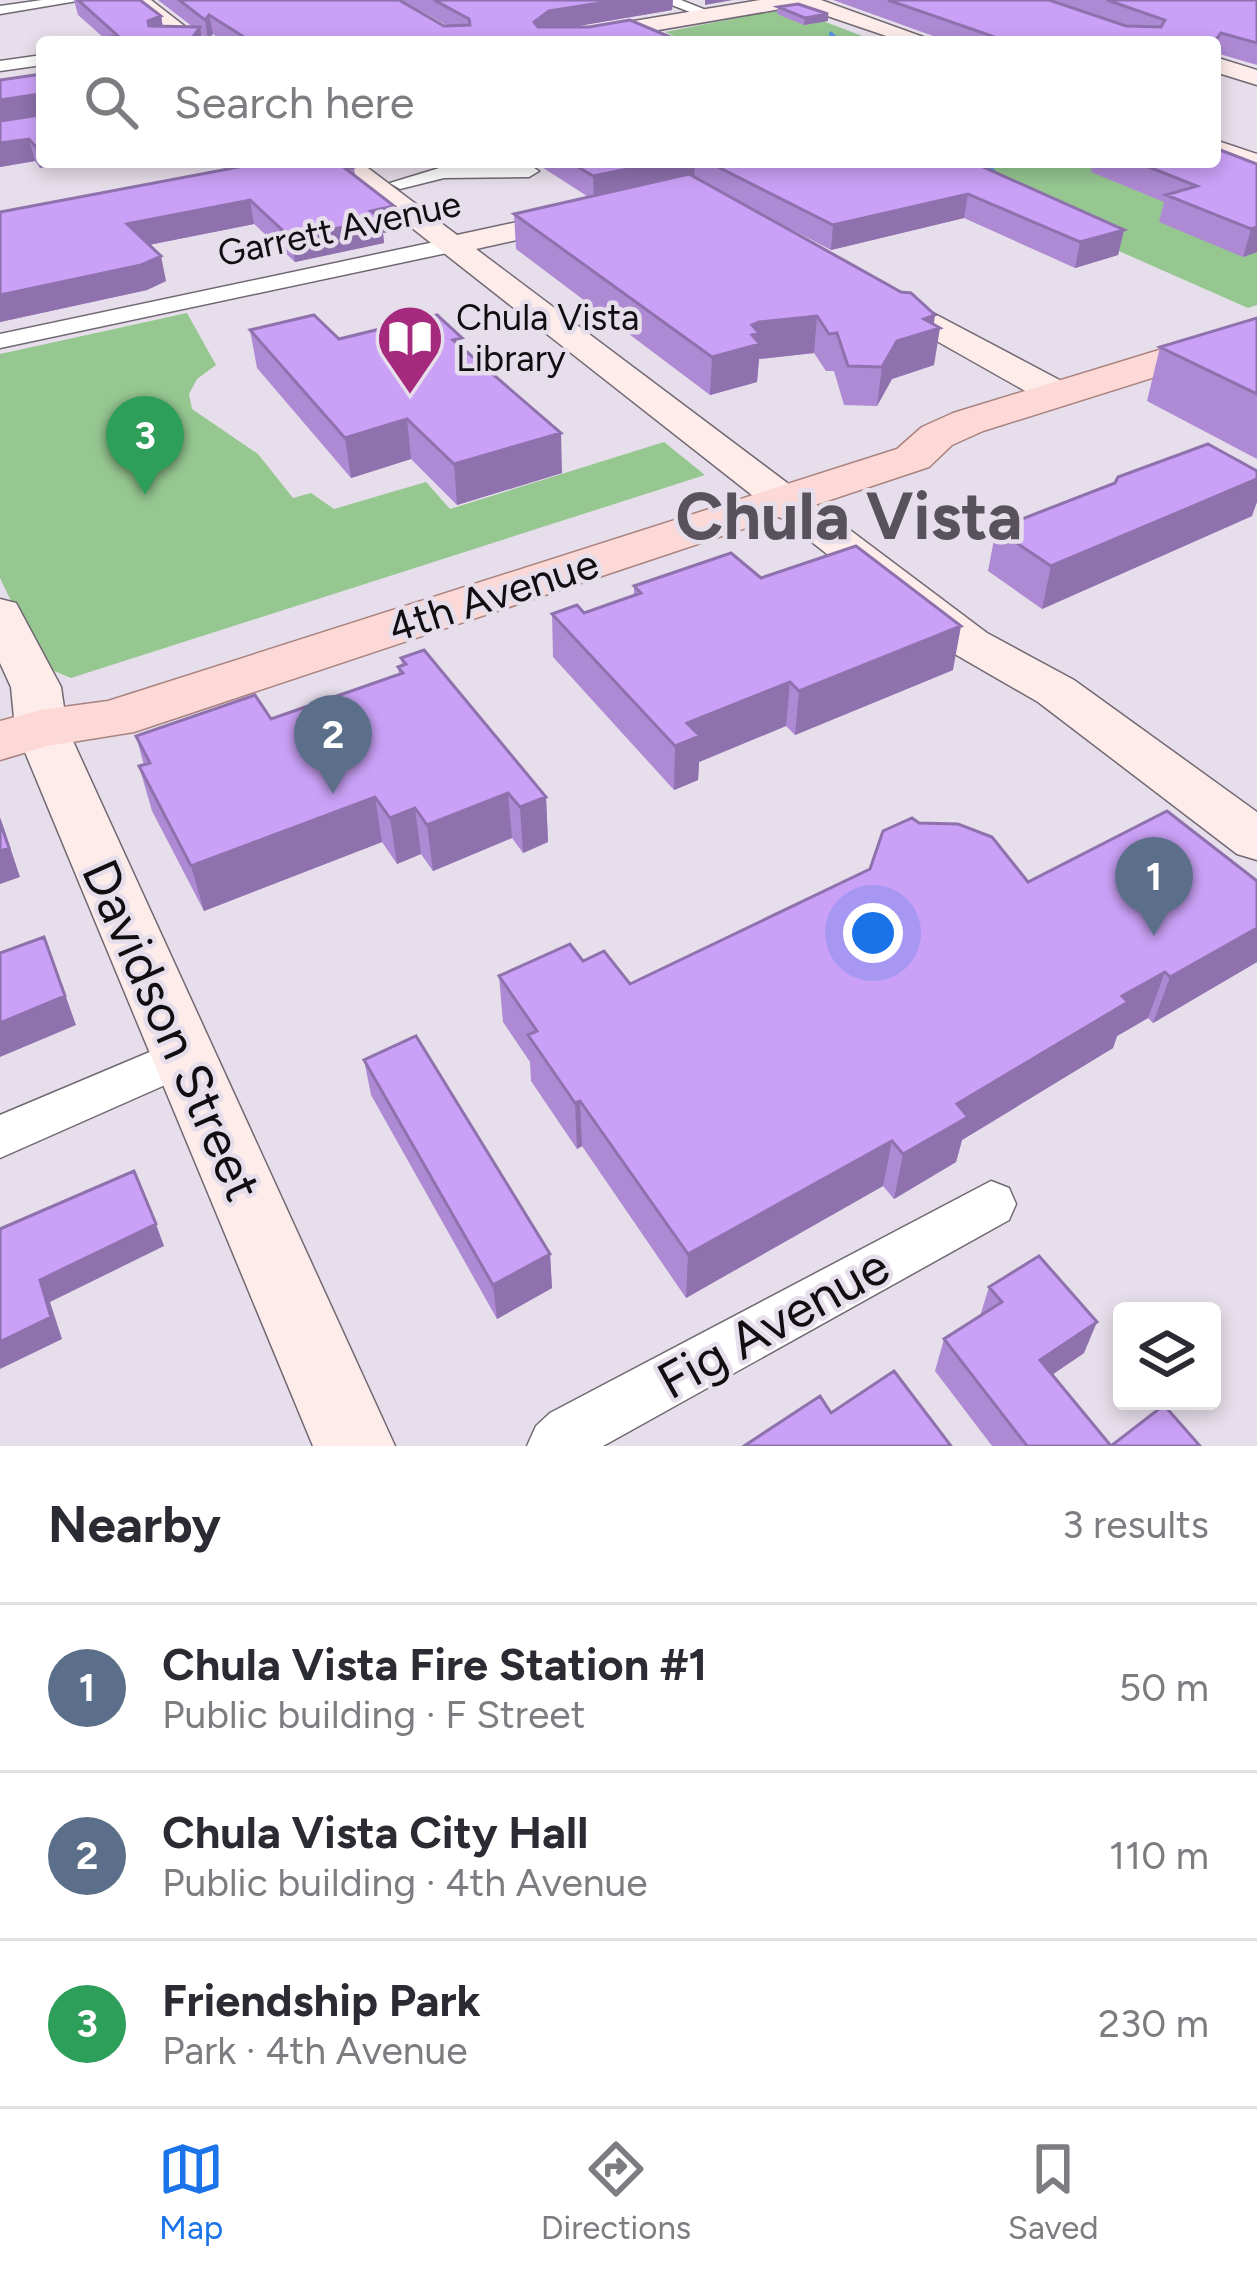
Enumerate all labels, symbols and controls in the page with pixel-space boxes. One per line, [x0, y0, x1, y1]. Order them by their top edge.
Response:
search box [36, 36, 1221, 168]
icon: search [78, 69, 144, 135]
text: Search here [174, 75, 414, 129]
street label: Garrett Avenue [214, 182, 465, 275]
place label: Chula Vista Library [456, 296, 639, 380]
library icon: Chula Vista Library [375, 303, 445, 397]
pin: 3 [106, 396, 184, 495]
district label: Chula Vista [676, 476, 1022, 556]
street label: 4th Avenue [382, 538, 605, 653]
pin: 2 [294, 695, 372, 794]
pin: 1 [1115, 837, 1193, 936]
street label: Davidson Street [69, 851, 274, 1210]
your location [843, 903, 903, 963]
street label: Fig Avenue [647, 1235, 899, 1412]
map controls [1113, 1302, 1221, 1410]
button: layers [1113, 1302, 1221, 1410]
text: Nearby [48, 1494, 221, 1555]
text: 3 results [1062, 1501, 1209, 1548]
text: Chula Vista Fire Station #1 [162, 1637, 707, 1691]
text: 1 [79, 1664, 95, 1711]
text: 50 m [1119, 1664, 1209, 1711]
text: Public building · F Street [162, 1691, 585, 1738]
text: Chula Vista City Hall [162, 1805, 588, 1859]
text: 2 [76, 1832, 98, 1879]
text: 110 m [1109, 1832, 1209, 1879]
text: Public building · 4th Avenue [162, 1859, 648, 1906]
text: Friendship Park [162, 1973, 481, 2027]
text: 3 [76, 2000, 98, 2047]
text: 230 m [1098, 2000, 1209, 2047]
text: Park · 4th Avenue [162, 2027, 468, 2074]
tab: Map [158, 2136, 224, 2247]
tab: Directions [541, 2136, 691, 2247]
tab: Saved [1008, 2136, 1099, 2247]

